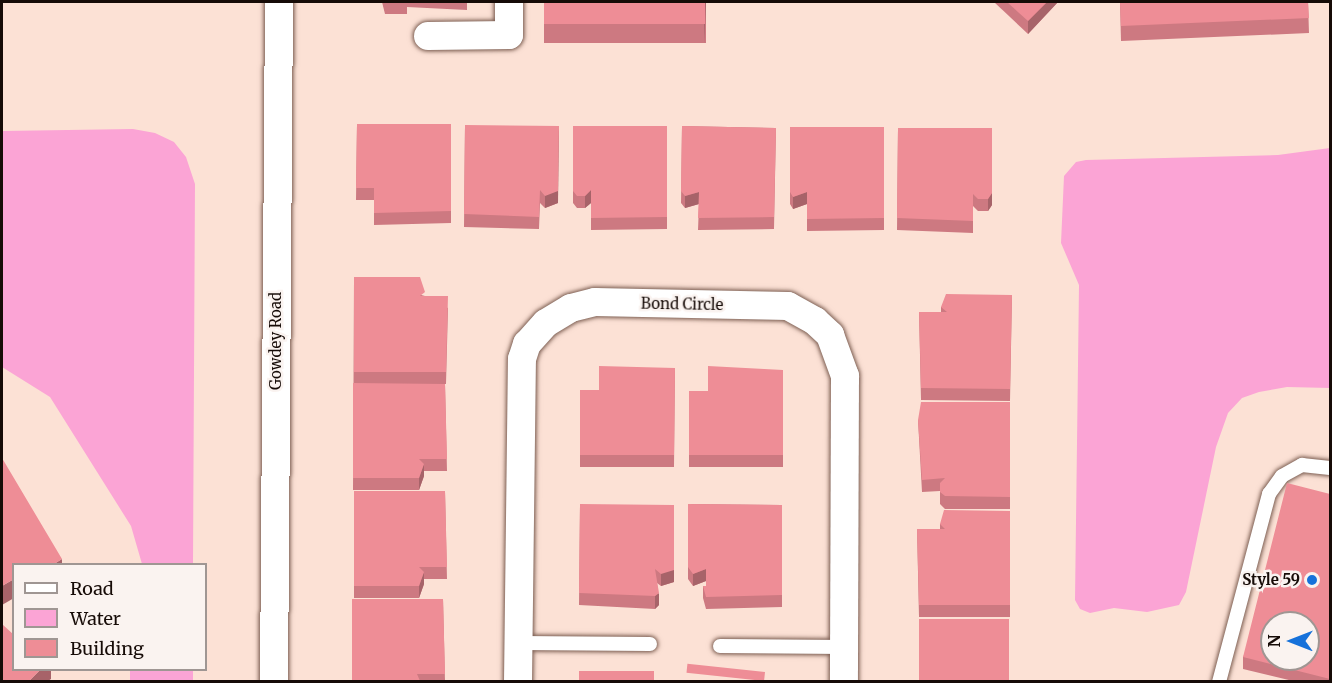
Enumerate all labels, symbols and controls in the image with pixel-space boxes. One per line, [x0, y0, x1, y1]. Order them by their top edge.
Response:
street label: Gowdey Road [267, 292, 285, 390]
street label: Bond Circle [641, 294, 723, 314]
legend [12, 563, 207, 671]
place label: Style 59 [1242, 571, 1300, 589]
marker: Style 59 [1305, 573, 1319, 587]
text: Road [70, 577, 114, 600]
text: Water [70, 607, 121, 630]
north arrow [1260, 611, 1320, 671]
text: N [1264, 635, 1284, 647]
text: Building [70, 637, 144, 660]

